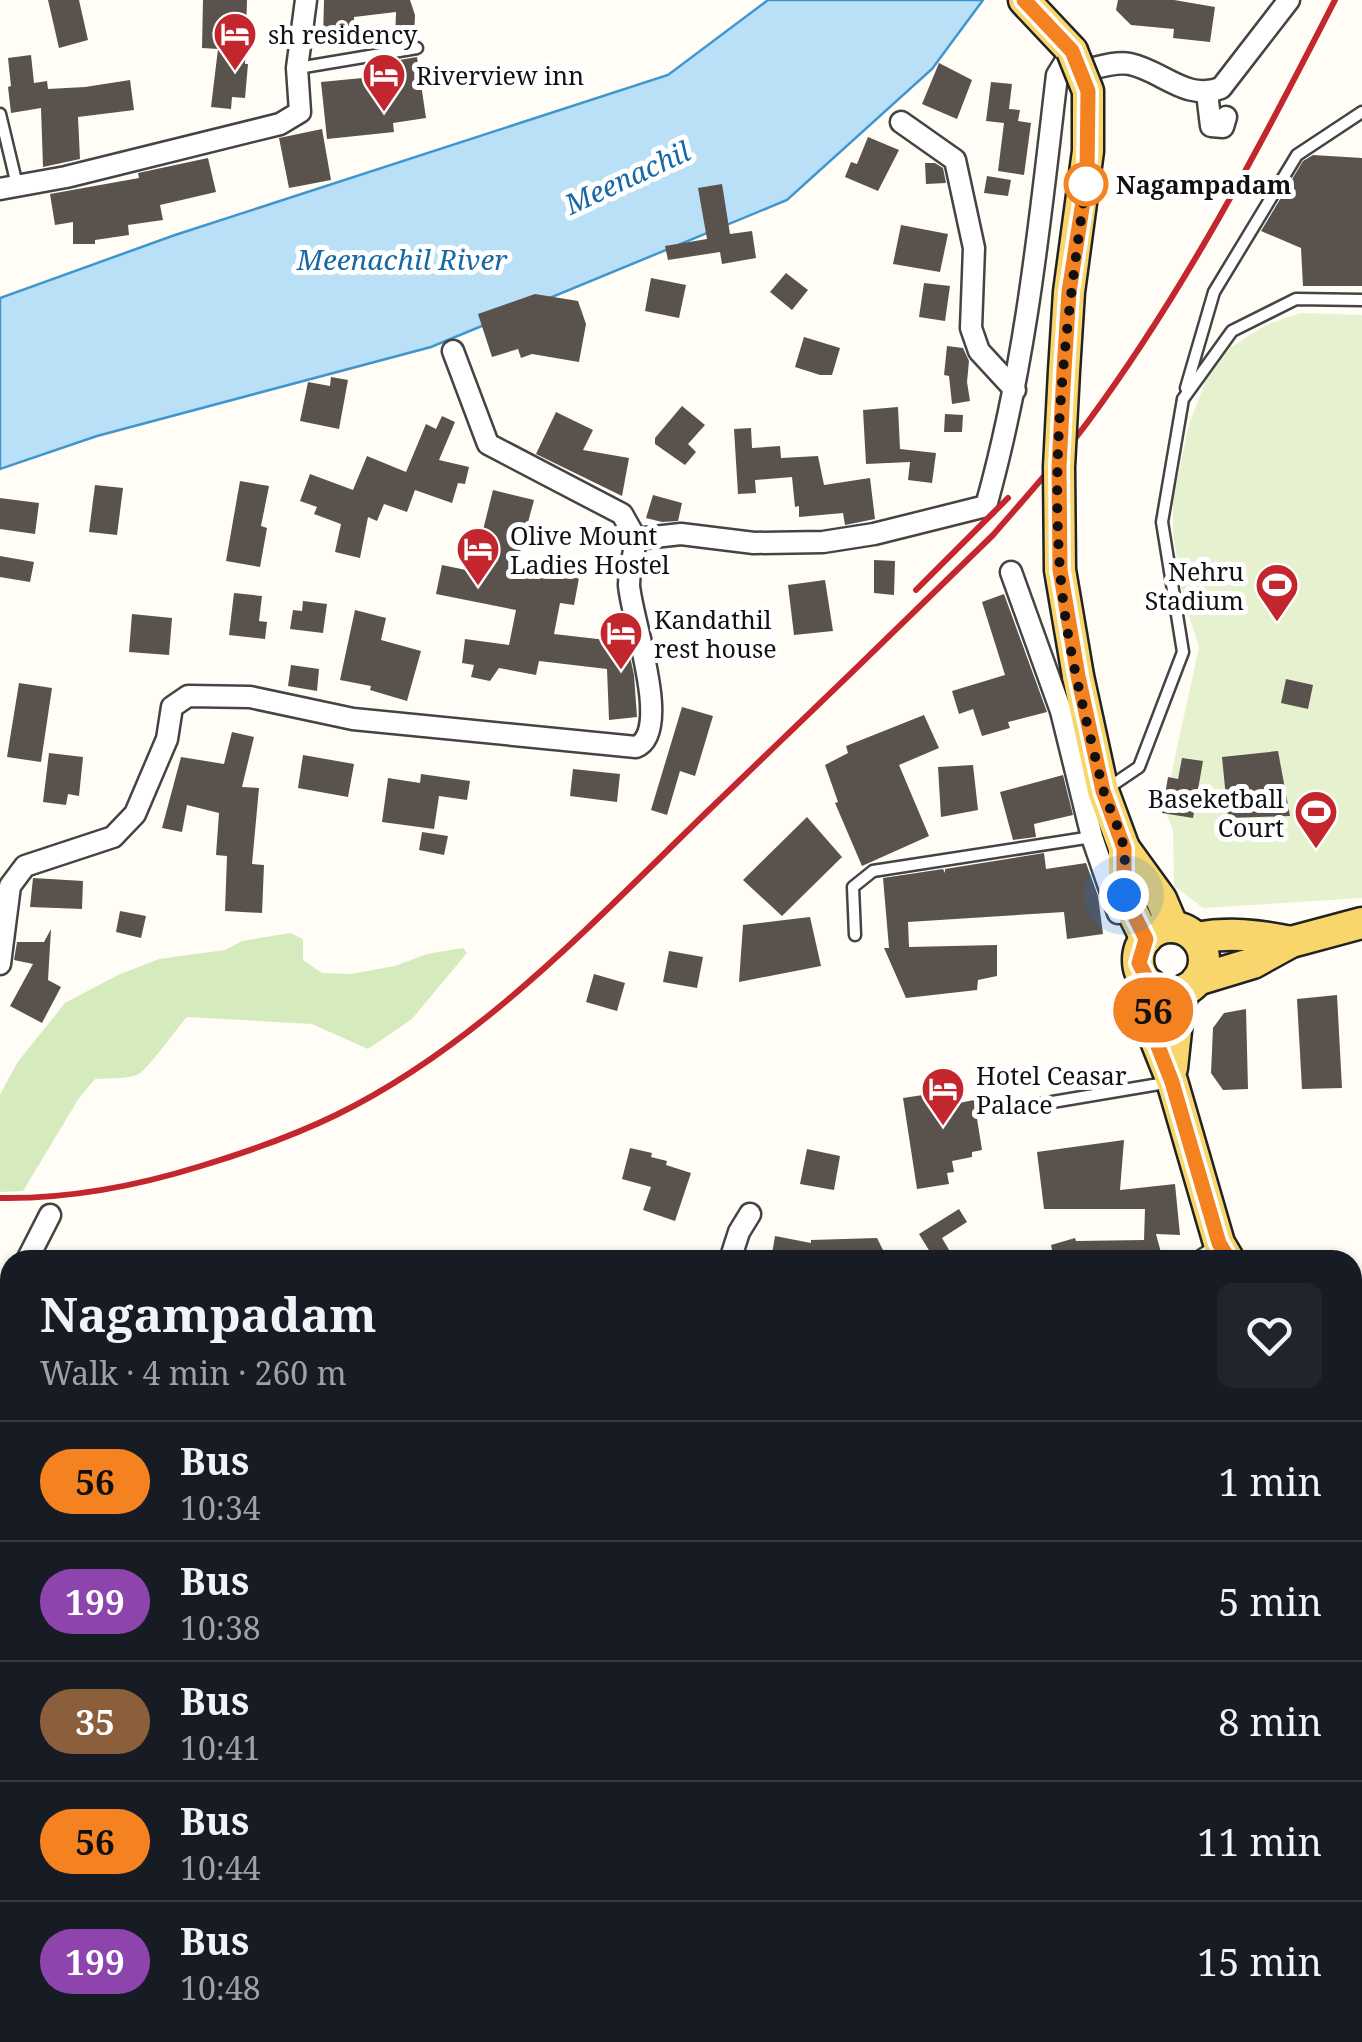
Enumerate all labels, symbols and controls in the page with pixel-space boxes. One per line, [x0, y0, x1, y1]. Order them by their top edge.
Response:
hotel icon: sh residency [212, 11, 258, 72]
place label: sh residency [268, 17, 418, 51]
hotel icon: Riverview inn [361, 52, 407, 113]
place label: Riverview inn [416, 58, 584, 92]
water label: Meenachil [557, 131, 696, 223]
marker: Nagampadam [1065, 163, 1107, 205]
place label: Nagampadam [1116, 167, 1292, 201]
water label: Meenachil River [296, 240, 508, 278]
place label: Olive Mount Ladies Hostel [510, 518, 670, 581]
hotel icon: Olive Mount Ladies Hostel [455, 526, 501, 587]
place label: Nehru Stadium [1145, 554, 1244, 617]
sports icon: Nehru Stadium [1254, 562, 1300, 623]
place label: Kandathil rest house [654, 602, 777, 665]
hotel icon: Kandathil rest house [598, 610, 644, 671]
place label: Baseketball Court [1148, 781, 1284, 844]
sports icon: Baseketball Court [1293, 789, 1339, 850]
your location [1099, 870, 1149, 920]
line badge: 56 [1108, 978, 1198, 1042]
text: 56 [1133, 987, 1173, 1034]
place label: Hotel Ceasar Palace [976, 1058, 1127, 1121]
hotel icon: Hotel Ceasar Palace [920, 1066, 966, 1127]
text: Nagampadam [40, 1281, 377, 1346]
button: heart [1217, 1283, 1322, 1388]
text: Walk · 4 min · 260 m [40, 1351, 347, 1394]
text: Bus [180, 1434, 249, 1486]
text: 1 min [1218, 1455, 1322, 1507]
text: 56 [75, 1458, 115, 1505]
text: 10:34 [180, 1486, 261, 1529]
text: Bus [180, 1554, 249, 1606]
text: 5 min [1218, 1575, 1322, 1627]
text: 199 [65, 1578, 125, 1625]
text: 10:38 [180, 1606, 261, 1649]
text: Bus [180, 1674, 249, 1726]
text: 8 min [1218, 1695, 1322, 1747]
text: 35 [75, 1698, 115, 1745]
text: 10:41 [180, 1726, 261, 1769]
text: Bus [180, 1794, 249, 1846]
text: 11 min [1197, 1815, 1322, 1867]
text: 56 [75, 1818, 115, 1865]
text: 10:44 [180, 1846, 261, 1889]
text: Bus [180, 1914, 249, 1966]
text: 15 min [1197, 1935, 1322, 1987]
text: 199 [65, 1938, 125, 1985]
text: 10:48 [180, 1966, 261, 2009]

